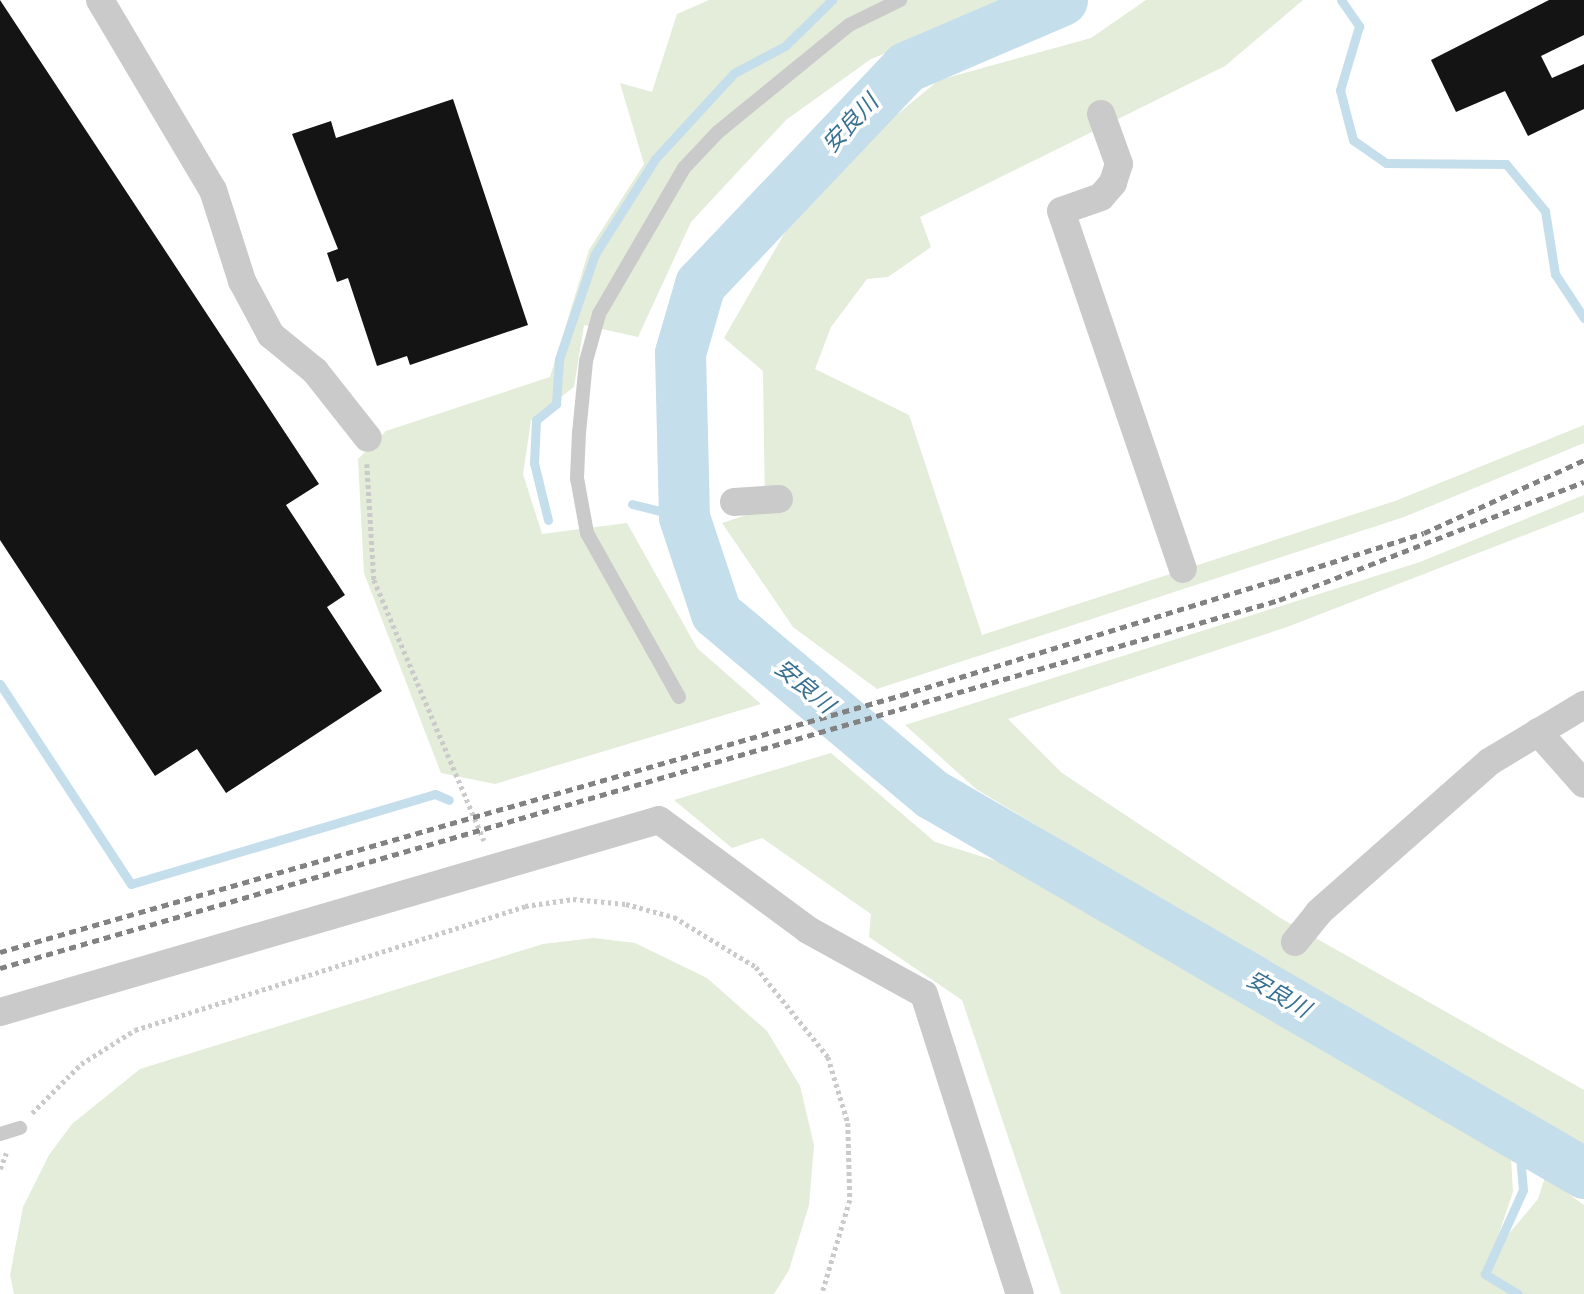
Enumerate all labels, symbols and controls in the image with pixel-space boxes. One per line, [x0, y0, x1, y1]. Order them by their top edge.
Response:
water label: 安良川 [817, 89, 885, 159]
water label: 安良川 [769, 654, 839, 720]
water label: 安良川 [1241, 966, 1315, 1024]

